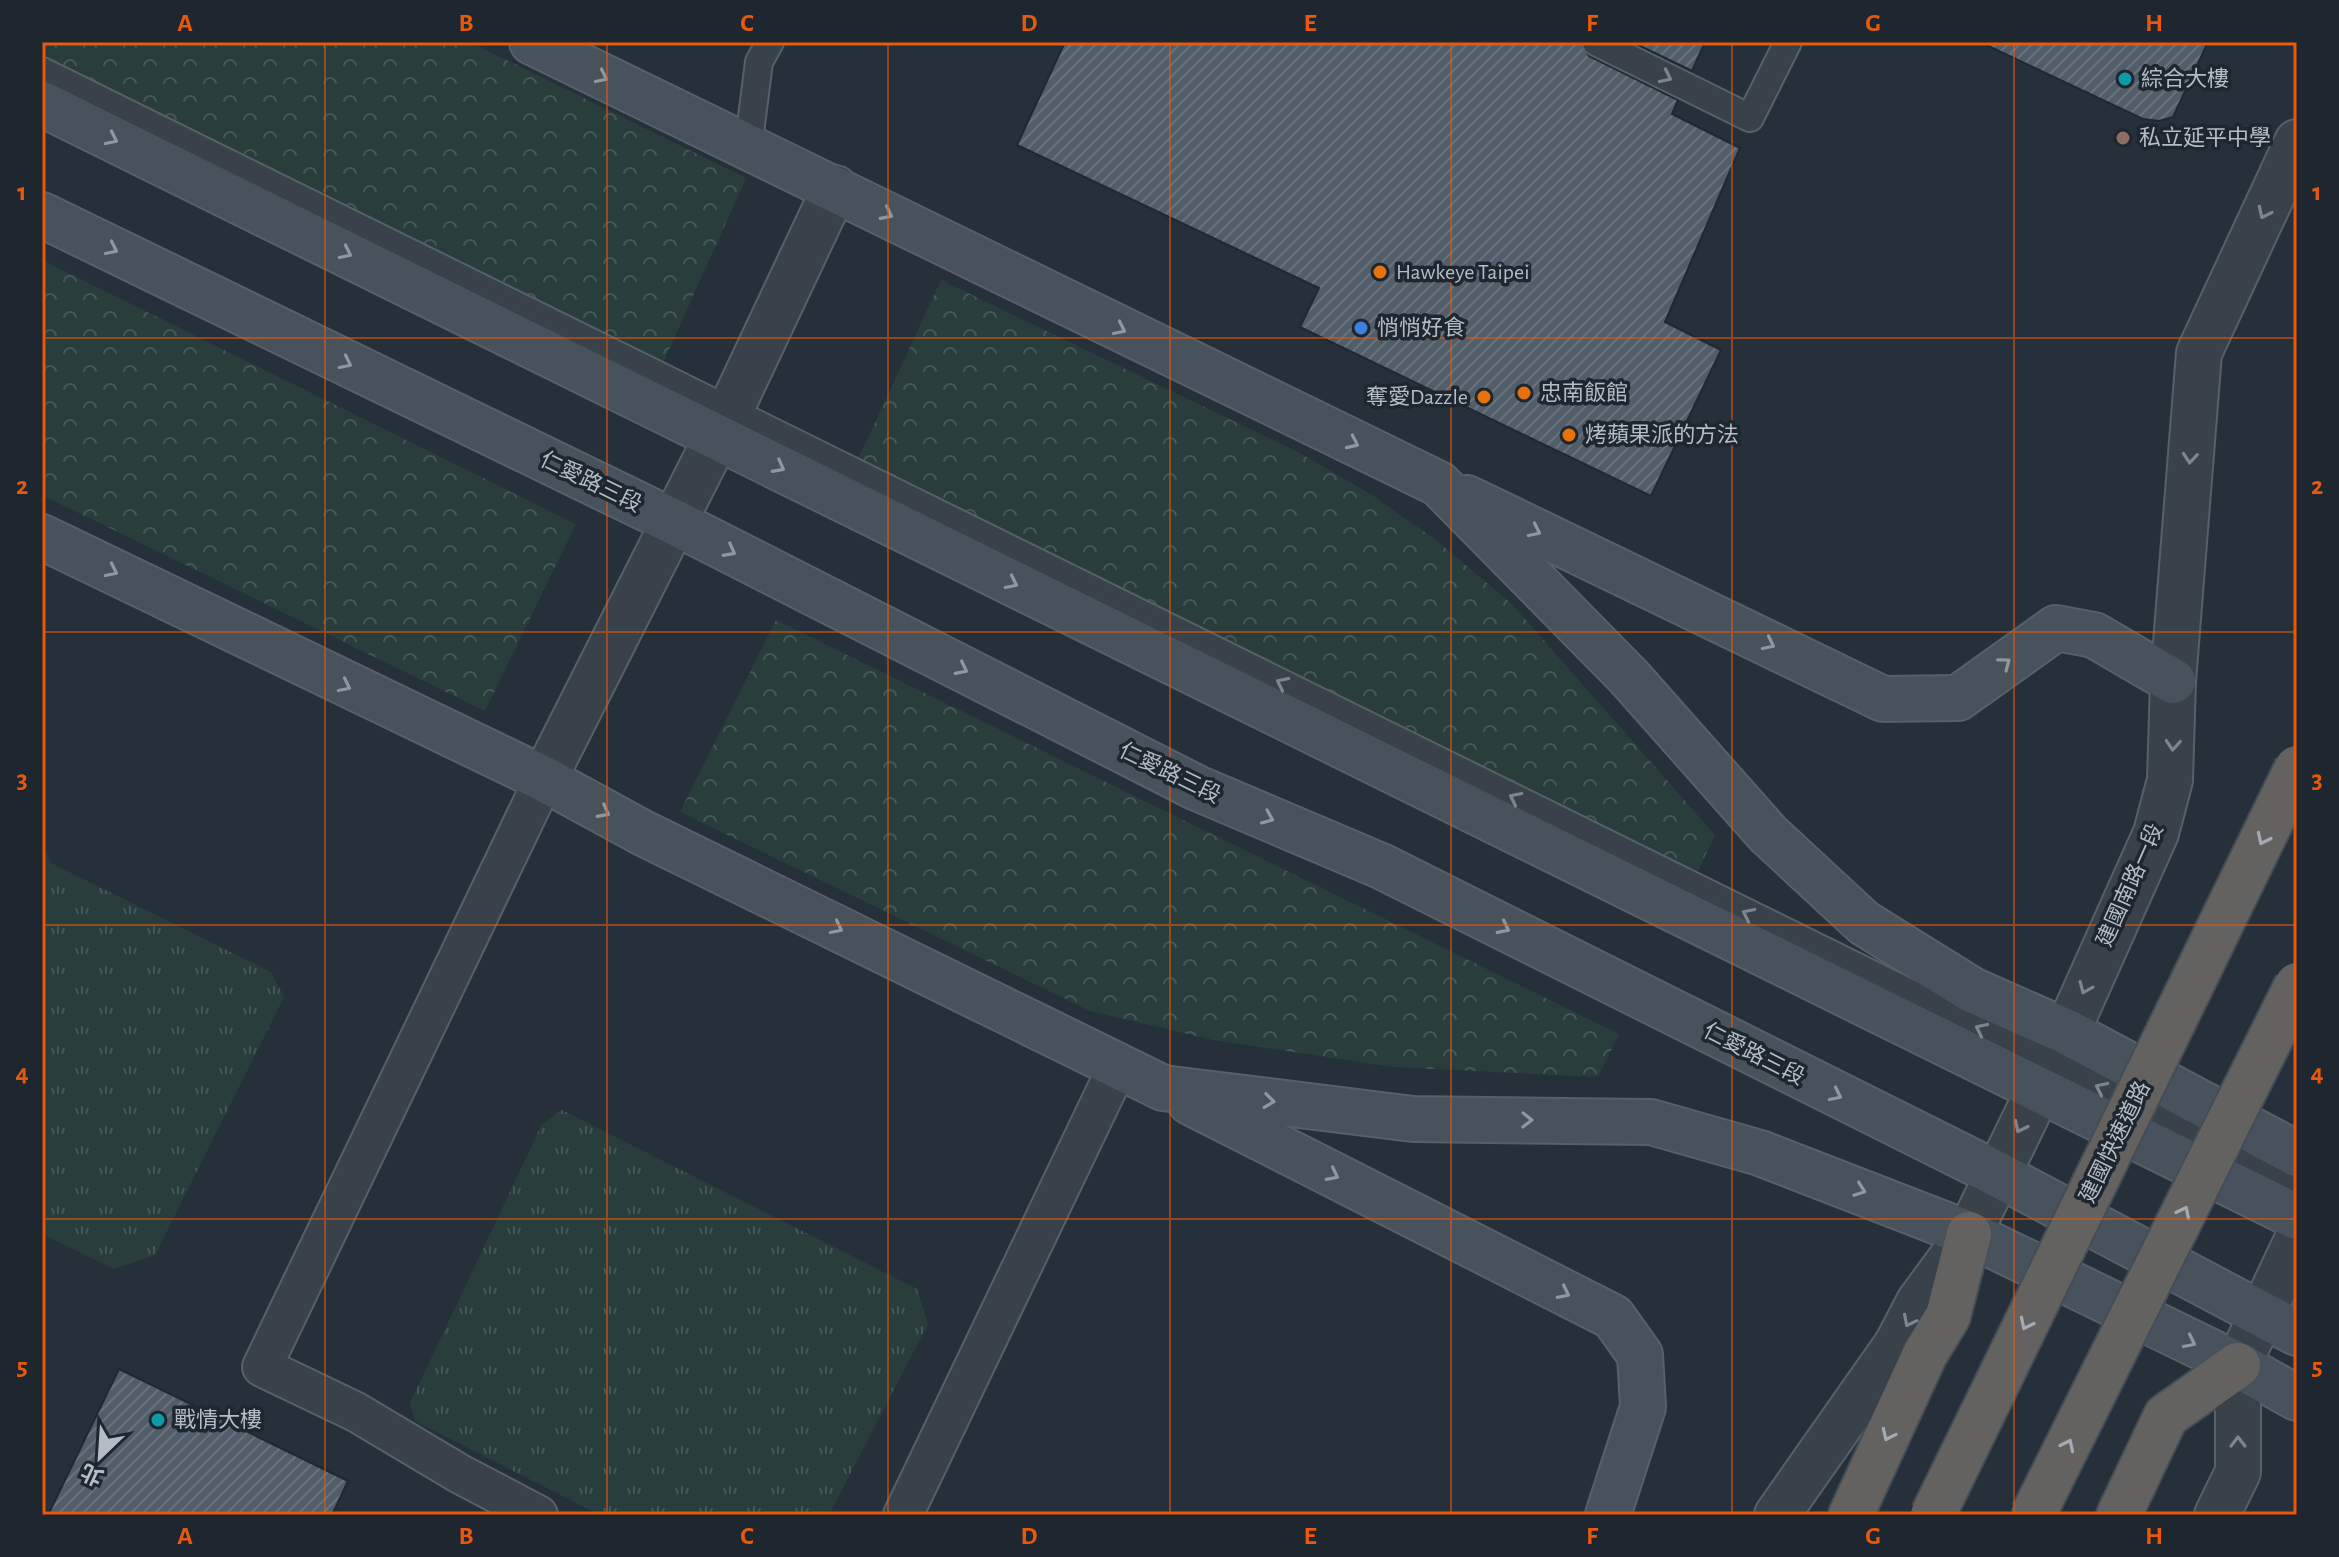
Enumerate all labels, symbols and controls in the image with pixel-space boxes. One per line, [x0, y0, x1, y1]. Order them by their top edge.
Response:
text: A [177, 10, 193, 36]
text: B [458, 10, 474, 36]
text: C [740, 10, 754, 36]
text: D [1020, 10, 1038, 36]
text: E [1303, 10, 1317, 36]
text: F [1586, 10, 1599, 36]
text: G [1865, 10, 1881, 36]
text: H [2145, 10, 2163, 36]
one-way arrow [593, 67, 608, 82]
one-way arrow [1658, 67, 1672, 83]
place label: 綜合大樓 [2141, 67, 2229, 90]
marker: 綜合大樓 [2116, 70, 2134, 88]
place label: 私立延平中學 [2139, 126, 2271, 149]
one-way arrow [104, 129, 118, 145]
marker: 私立延平中學 [2114, 129, 2132, 147]
text: 1 [17, 179, 27, 205]
text: 1 [2312, 179, 2322, 205]
one-way arrow [878, 204, 893, 219]
one-way arrow [2258, 204, 2274, 219]
one-way arrow [104, 239, 119, 255]
one-way arrow [337, 243, 352, 259]
place label: Hawkeye Taipei [1396, 261, 1529, 283]
marker: Hawkeye Taipei [1371, 263, 1389, 281]
place label: 悄悄好食 [1377, 316, 1465, 339]
one-way arrow [1111, 319, 1126, 335]
marker: 悄悄好食 [1352, 319, 1370, 337]
one-way arrow [338, 353, 352, 369]
place label: 忠南飯館 [1540, 381, 1628, 404]
marker: 忠南飯館 [1515, 384, 1533, 402]
place label: 奪愛Dazzle [1366, 385, 1468, 408]
marker: 奪愛Dazzle [1475, 388, 1493, 406]
place label: 烤蘋果派的方法 [1585, 423, 1739, 446]
marker: 烤蘋果派的方法 [1560, 426, 1578, 444]
one-way arrow [1345, 433, 1359, 449]
street label: 仁愛路三段 [537, 447, 646, 516]
one-way arrow [2182, 452, 2199, 465]
one-way arrow [771, 458, 786, 473]
text: 2 [16, 473, 28, 499]
text: 2 [2311, 473, 2323, 499]
one-way arrow [1526, 521, 1541, 537]
one-way arrow [722, 542, 737, 557]
one-way arrow [104, 561, 118, 577]
one-way arrow [1004, 574, 1019, 589]
one-way arrow [1760, 634, 1775, 650]
one-way arrow [1996, 659, 2010, 673]
one-way arrow [953, 660, 968, 675]
one-way arrow [337, 676, 352, 692]
one-way arrow [1275, 677, 1290, 693]
street label: 仁愛路三段 [1116, 738, 1225, 807]
one-way arrow [2165, 739, 2182, 752]
text: 3 [16, 767, 28, 793]
text: 3 [2311, 767, 2323, 793]
one-way arrow [1509, 793, 1524, 808]
one-way arrow [596, 802, 610, 818]
one-way arrow [1260, 809, 1274, 825]
street label: 建國南路一段 [2092, 820, 2167, 950]
one-way arrow [2257, 830, 2273, 845]
one-way arrow [1742, 908, 1757, 923]
one-way arrow [828, 918, 843, 934]
one-way arrow [1495, 918, 1510, 933]
one-way arrow [2079, 980, 2095, 994]
street label: 仁愛路三段 [1700, 1018, 1808, 1089]
one-way arrow [1975, 1023, 1990, 1038]
text: 4 [15, 1060, 29, 1086]
text: 4 [2310, 1060, 2324, 1086]
street label: 建國快速道路 [2075, 1077, 2154, 1206]
one-way arrow [2095, 1082, 2110, 1098]
one-way arrow [1828, 1085, 1843, 1101]
one-way arrow [1262, 1093, 1275, 1110]
one-way arrow [1521, 1112, 1534, 1129]
one-way arrow [2014, 1119, 2030, 1133]
one-way arrow [1324, 1165, 1339, 1180]
one-way arrow [1853, 1181, 1867, 1197]
one-way arrow [2174, 1206, 2189, 1221]
one-way arrow [1556, 1283, 1571, 1298]
one-way arrow [1903, 1313, 1919, 1328]
one-way arrow [2020, 1316, 2036, 1330]
one-way arrow [2182, 1332, 2196, 1348]
text: 5 [16, 1354, 28, 1380]
text: 5 [2311, 1354, 2323, 1380]
place label: 戰情大樓 [174, 1408, 262, 1431]
marker: 戰情大樓 [149, 1411, 167, 1429]
north arrow [60, 1417, 140, 1497]
one-way arrow [1882, 1427, 1898, 1441]
one-way arrow [2229, 1435, 2247, 1448]
one-way arrow [2058, 1439, 2073, 1454]
text: 北 [77, 1460, 107, 1490]
text: A [177, 1523, 193, 1549]
text: B [458, 1523, 474, 1549]
text: C [740, 1523, 754, 1549]
text: D [1020, 1523, 1038, 1549]
text: E [1303, 1523, 1317, 1549]
text: F [1586, 1523, 1599, 1549]
text: G [1865, 1523, 1881, 1549]
text: H [2145, 1523, 2163, 1549]

